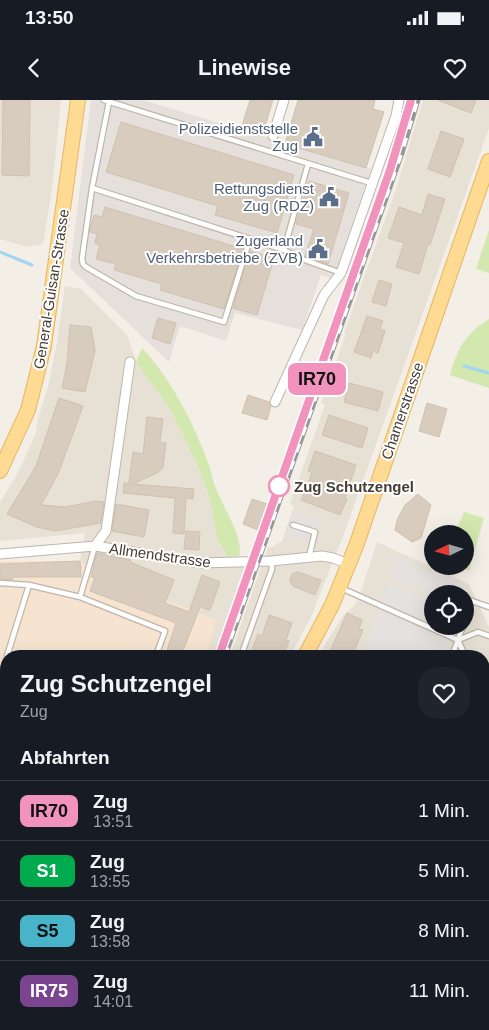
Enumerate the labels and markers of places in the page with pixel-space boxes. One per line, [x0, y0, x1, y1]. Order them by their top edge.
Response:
place label: Polizeidienststelle Zug [179, 120, 298, 154]
public building icon: Polizeidienststelle Zug [302, 126, 324, 148]
place label: Rettungsdienst Zug (RDZ) [214, 180, 315, 214]
public building icon: Rettungsdienst Zug (RDZ) [318, 186, 340, 208]
place label: Zugerland Verkehrsbetriebe (ZVB) [146, 232, 303, 266]
public building icon: Zugerland Verkehrsbetriebe (ZVB) [307, 238, 329, 260]
marker: Zug Schutzengel [268, 475, 290, 497]
place label: Zug Schutzengel [294, 478, 414, 495]

